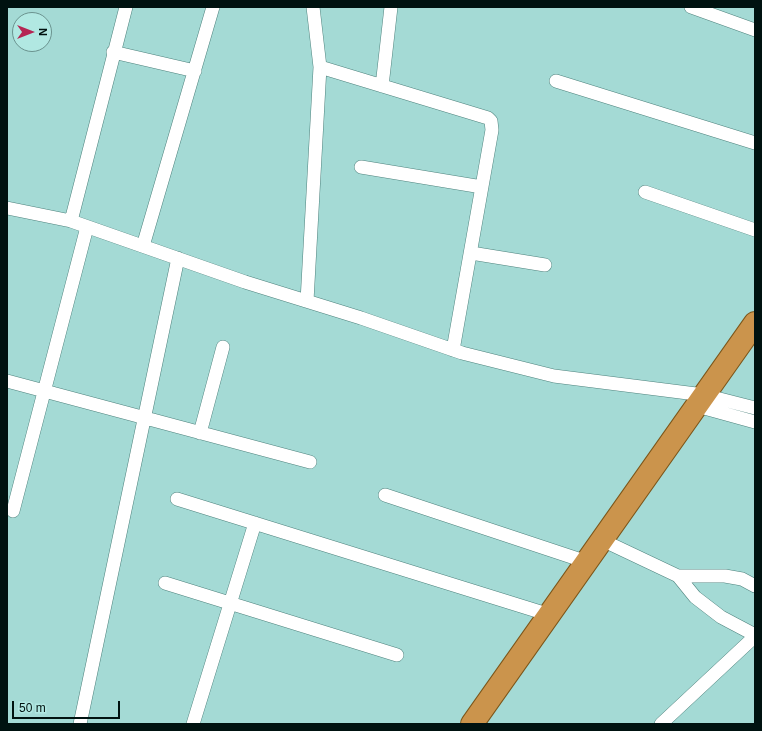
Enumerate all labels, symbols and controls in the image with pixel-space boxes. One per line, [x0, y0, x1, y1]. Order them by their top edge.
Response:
north arrow [12, 12, 52, 52]
text: N [37, 28, 49, 36]
scale bar [14, 693, 122, 719]
text: 50 m [19, 701, 46, 715]

